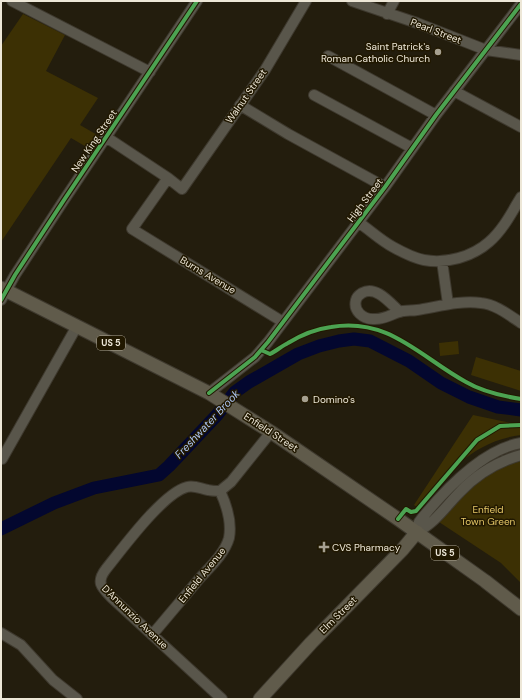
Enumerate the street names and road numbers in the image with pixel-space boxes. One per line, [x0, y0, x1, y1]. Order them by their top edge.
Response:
street label: Pearl Street [409, 15, 463, 47]
street label: Walnut Street [223, 66, 270, 126]
street label: New King Street [68, 107, 120, 175]
street label: High Street [344, 175, 386, 224]
street label: Burns Avenue [178, 253, 239, 297]
road number: US 5 [97, 336, 125, 350]
street label: Enfield Street [241, 410, 301, 454]
street label: Enfield Avenue [176, 544, 229, 605]
road number: US 5 [431, 546, 459, 560]
street label: D'Annunzio Avenue [99, 582, 171, 652]
street label: Elm Street [317, 593, 360, 636]

